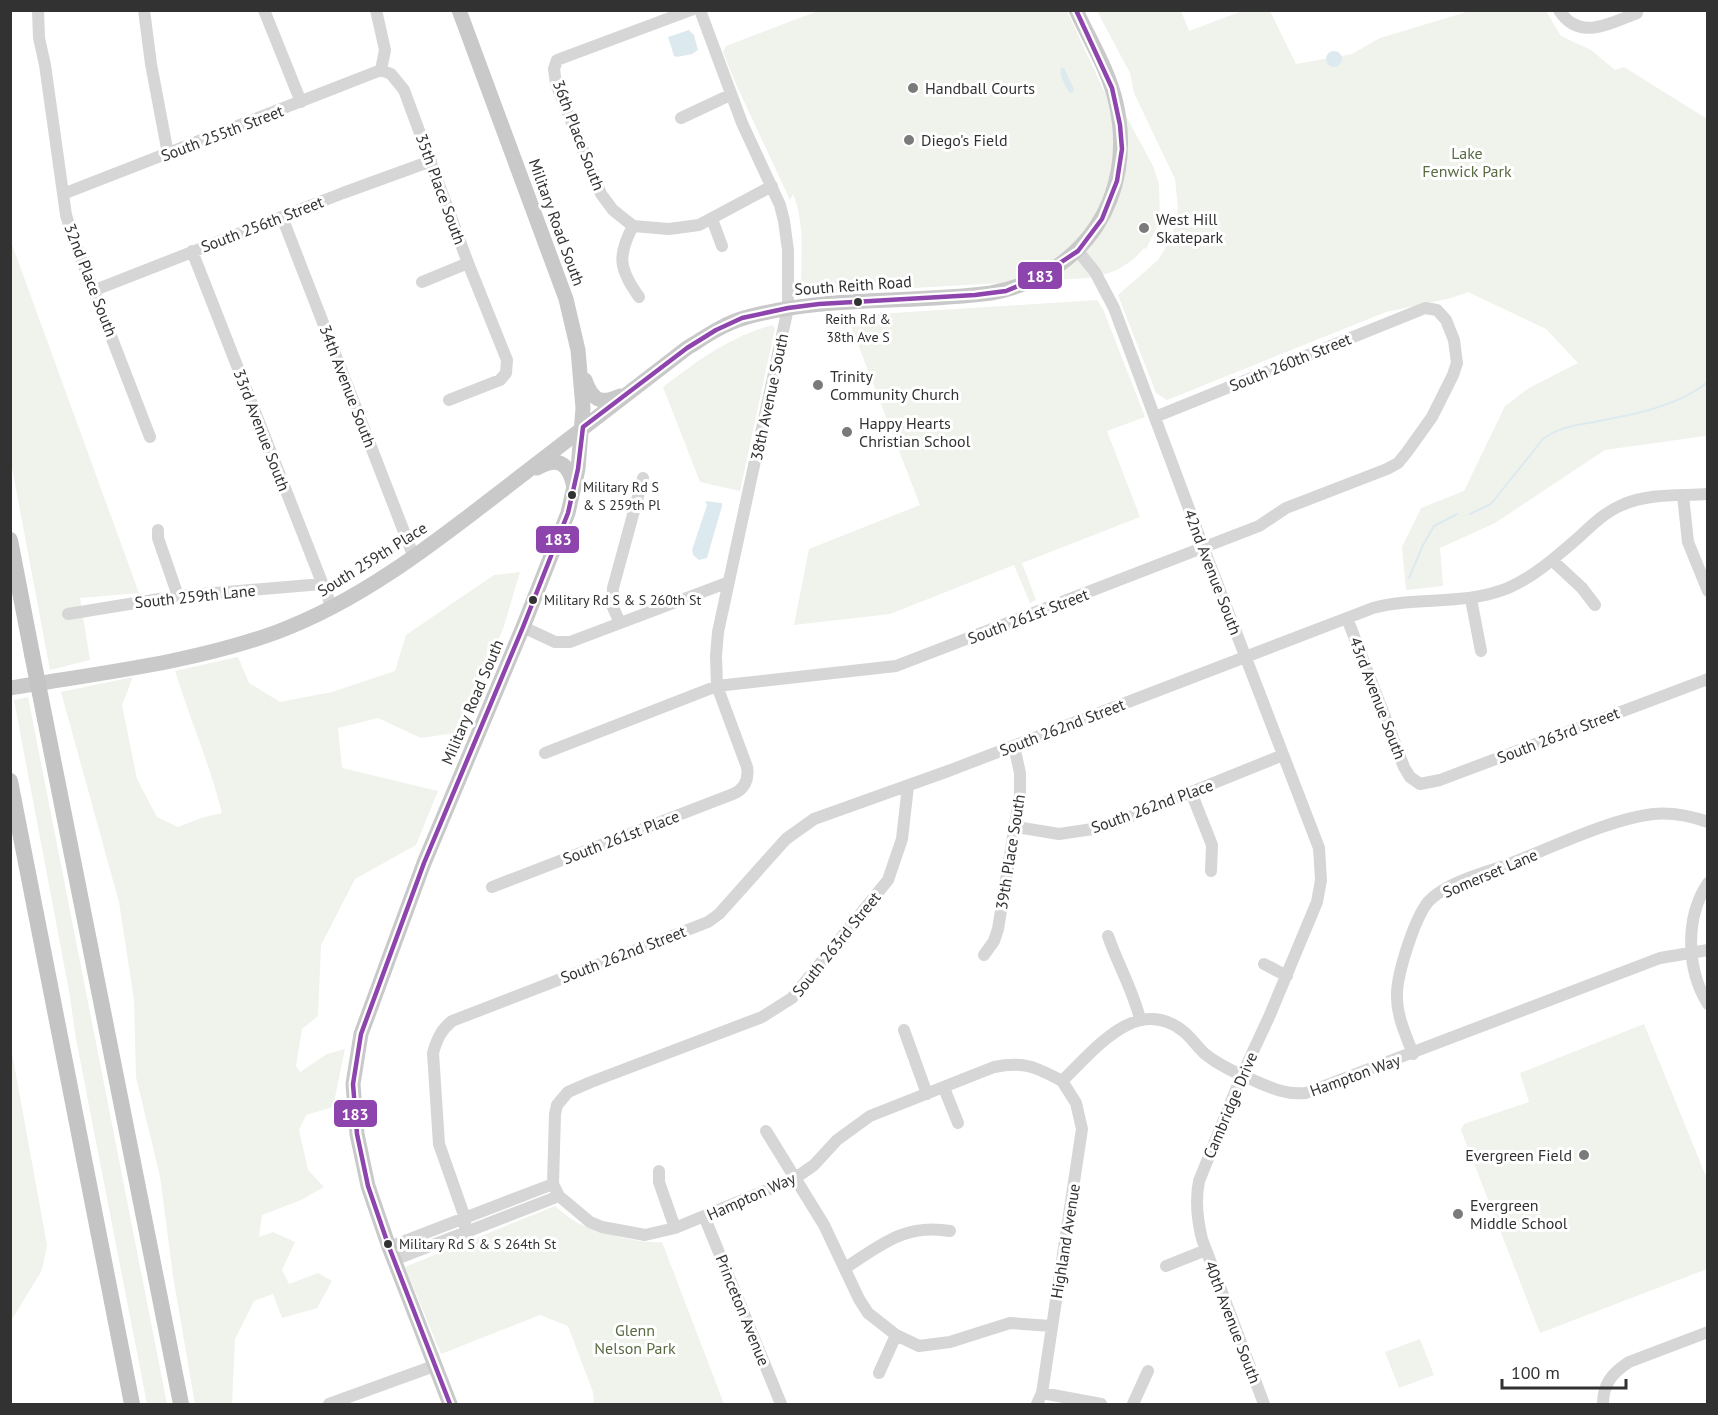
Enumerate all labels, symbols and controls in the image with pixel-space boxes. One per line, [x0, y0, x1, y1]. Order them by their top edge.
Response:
street label: 36th Place South [549, 77, 609, 193]
place label: Handball Courts [925, 78, 1035, 98]
marker: Handball Courts [906, 81, 920, 95]
street label: South 255th Street [158, 100, 287, 166]
place label: Diego's Field [921, 130, 1008, 150]
street label: 35th Place South [412, 131, 470, 247]
marker: Diego's Field [902, 133, 916, 147]
park label: Lake Fenwick Park [1422, 143, 1512, 181]
street label: Military Road South [525, 156, 589, 288]
street label: South 256th Street [198, 191, 327, 257]
place label: West Hill Skatepark [1156, 209, 1224, 247]
street label: 32nd Place South [60, 221, 122, 339]
marker: West Hill Skatepark [1137, 221, 1151, 235]
line badge: 183 [1017, 261, 1063, 290]
text: 183 [1026, 266, 1054, 286]
street label: South Reith Road [794, 271, 912, 299]
marker: Reith Rd & 38th Ave S [852, 296, 864, 308]
place label: Reith Rd & 38th Ave S [825, 310, 891, 346]
street label: 34th Avenue South [315, 322, 381, 450]
street label: South 260th Street [1226, 328, 1354, 396]
street label: 38th Avenue South [746, 332, 792, 462]
street label: 33rd Avenue South [229, 366, 295, 494]
place label: Trinity Community Church [830, 366, 959, 404]
marker: Trinity Community Church [811, 378, 825, 392]
place label: Happy Hearts Christian School [859, 413, 971, 451]
marker: Happy Hearts Christian School [840, 425, 854, 439]
place label: Military Rd S & S 259th Pl [583, 478, 660, 514]
marker: Military Rd S & S 259th Pl [566, 489, 578, 501]
street label: 42nd Avenue South [1180, 506, 1246, 638]
street label: South 259th Place [314, 517, 430, 601]
line badge: 183 [535, 525, 580, 554]
text: 183 [544, 529, 572, 549]
street label: South 259th Lane [134, 580, 256, 612]
street label: South 261st Street [965, 584, 1092, 648]
place label: Military Rd S & S 260th St [544, 591, 701, 609]
marker: Military Rd S & S 260th St [527, 594, 539, 606]
street label: 43rd Avenue South [1345, 634, 1411, 762]
street label: Military Road South [437, 636, 507, 768]
street label: South 262nd Street [996, 694, 1128, 760]
street label: South 263rd Street [1494, 702, 1623, 768]
street label: South 262nd Place [1088, 775, 1216, 837]
street label: 39th Place South [991, 793, 1029, 911]
street label: South 261st Place [560, 806, 682, 868]
street label: Somerset Lane [1440, 844, 1540, 902]
street label: South 263rd Street [787, 887, 885, 1001]
street label: South 262nd Street [557, 921, 689, 987]
street label: Cambridge Drive [1199, 1049, 1261, 1161]
street label: Hampton Way [1307, 1049, 1403, 1101]
line badge: 183 [333, 1099, 378, 1128]
text: 183 [341, 1104, 369, 1124]
place label: Evergreen Field [1465, 1145, 1572, 1165]
marker: Evergreen Field [1577, 1148, 1591, 1162]
street label: Hampton Way [704, 1167, 799, 1224]
street label: Highland Avenue [1046, 1182, 1084, 1300]
place label: Evergreen Middle School [1470, 1195, 1568, 1233]
marker: Evergreen Middle School [1451, 1207, 1465, 1221]
place label: Military Rd S & S 264th St [399, 1235, 556, 1253]
marker: Military Rd S & S 264th St [382, 1238, 394, 1250]
street label: Princeton Avenue [712, 1251, 774, 1369]
street label: 40th Avenue South [1200, 1258, 1266, 1386]
park label: Glenn Nelson Park [594, 1320, 676, 1358]
scale bar [1502, 1352, 1626, 1390]
text: 100 m [1511, 1361, 1560, 1384]

